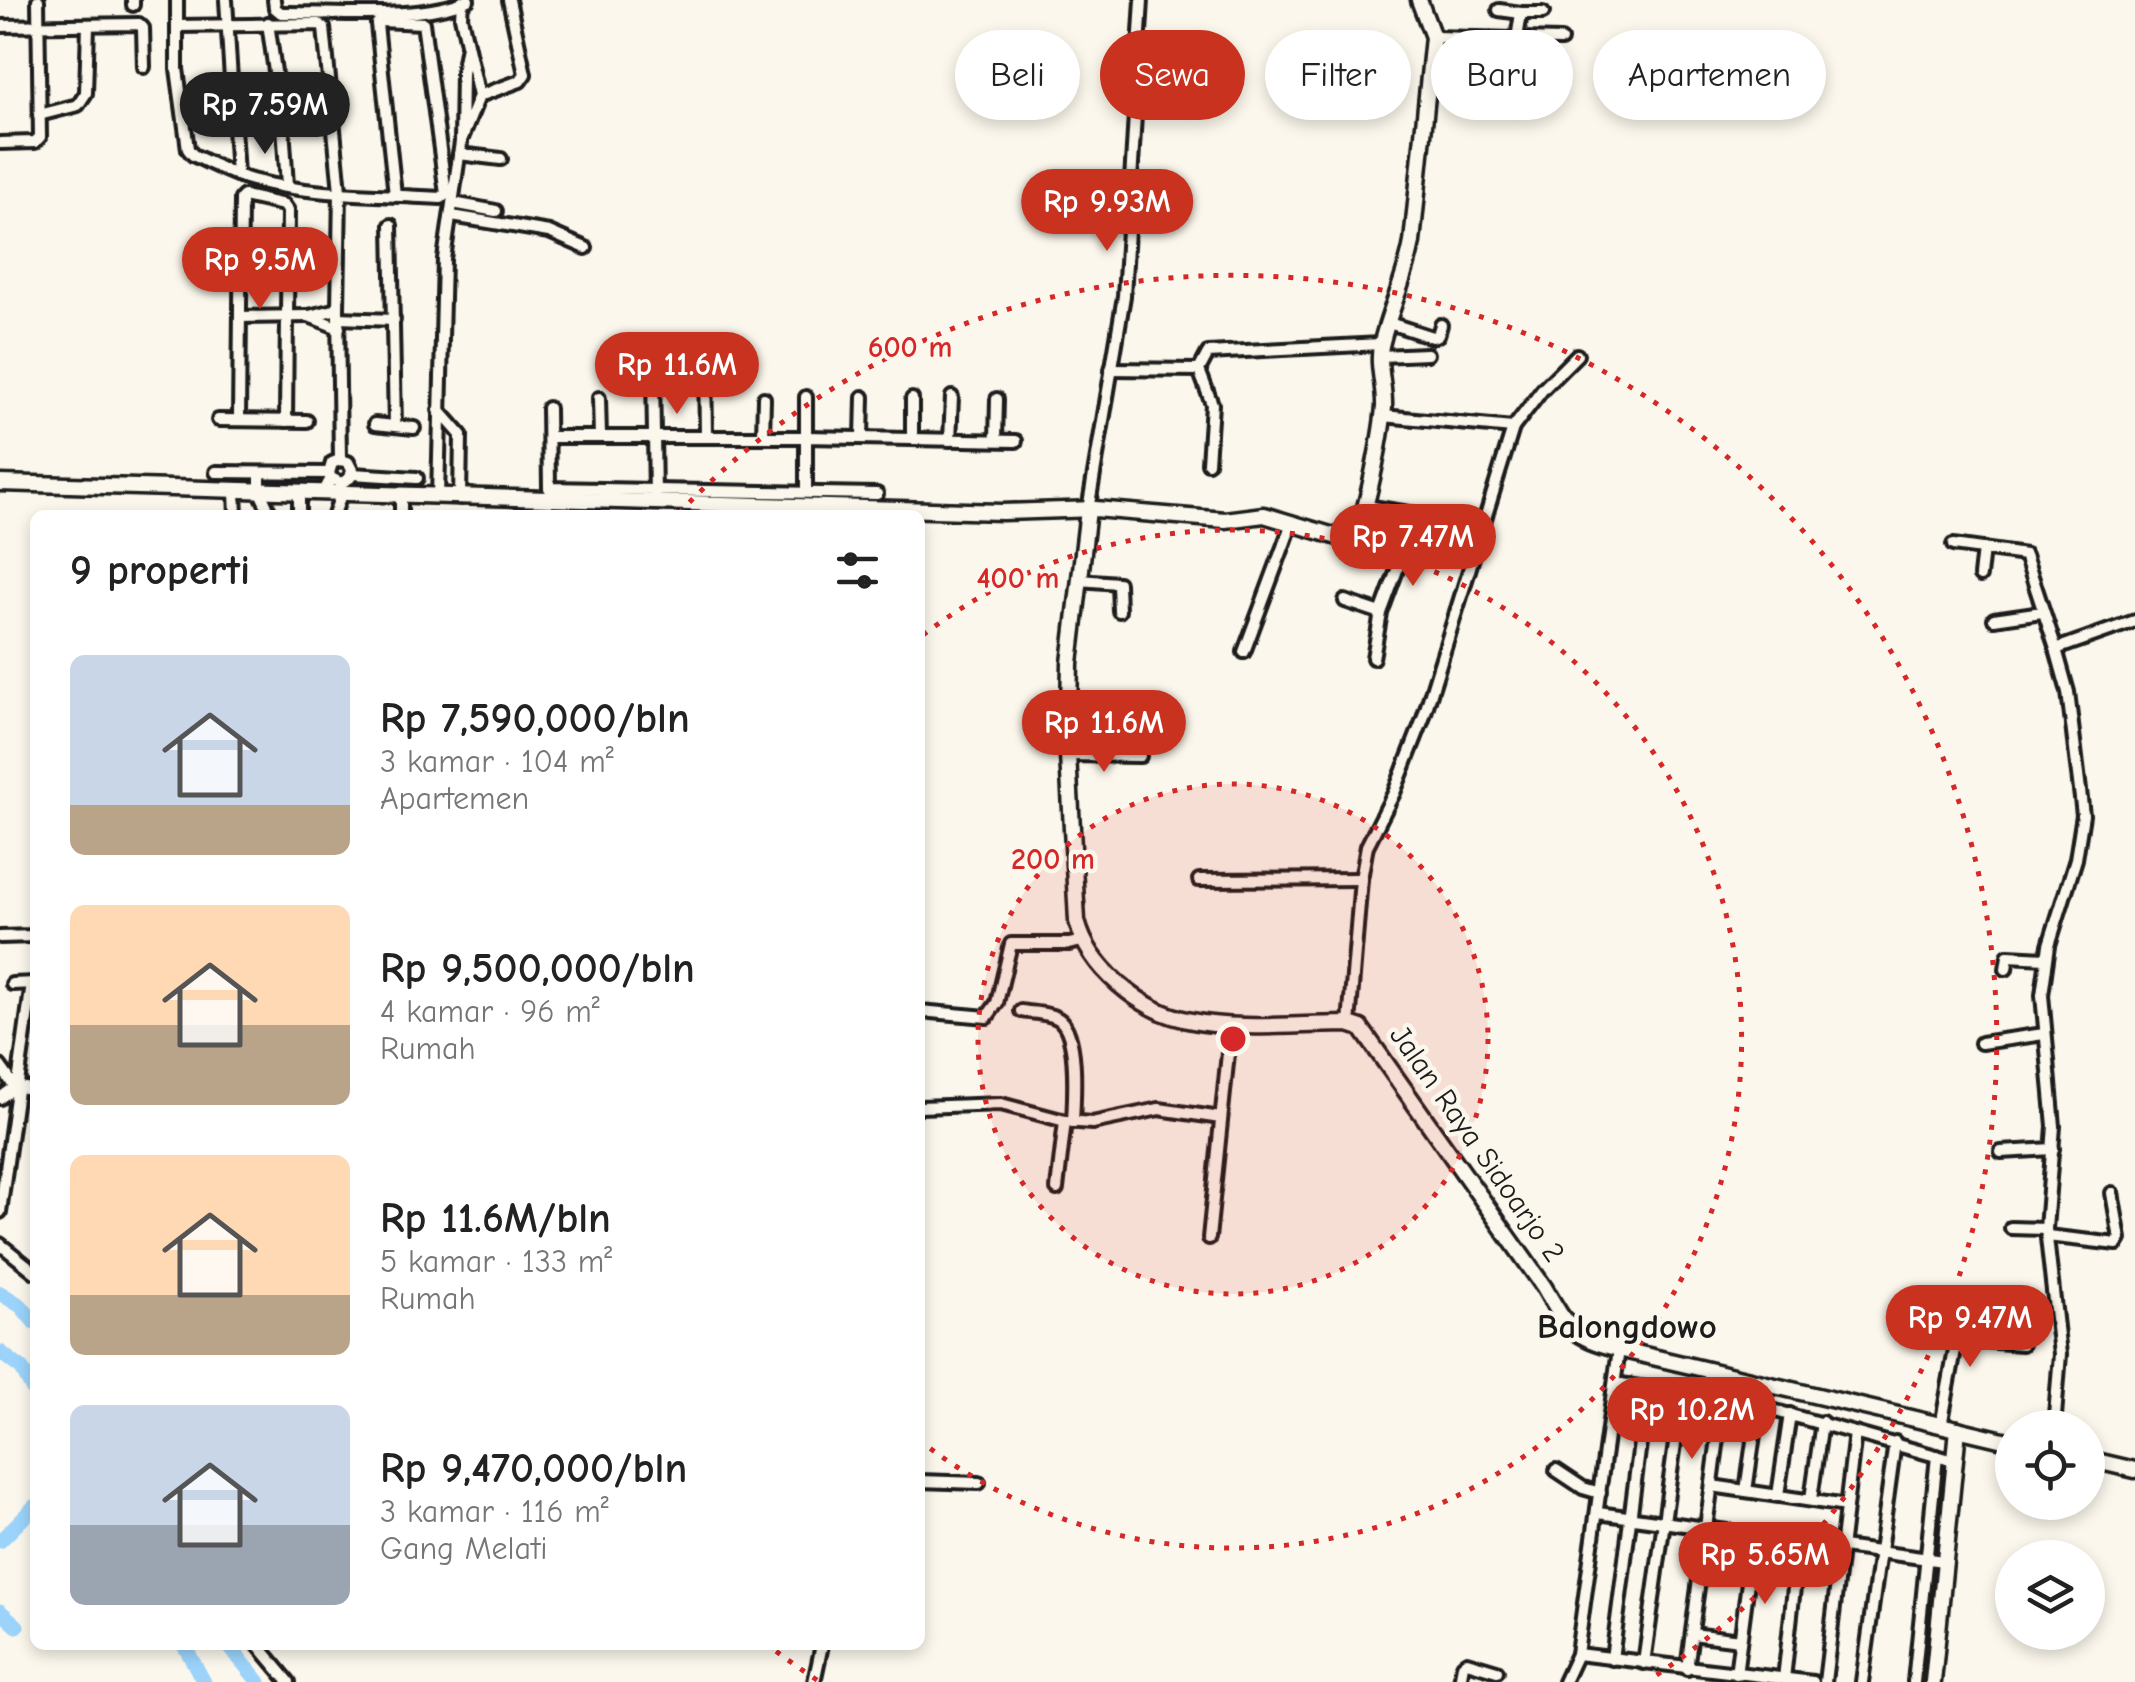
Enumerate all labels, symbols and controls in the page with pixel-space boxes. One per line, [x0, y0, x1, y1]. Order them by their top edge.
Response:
chip: Beli [955, 30, 1080, 120]
chip: Sewa [1100, 30, 1245, 120]
chip: Filter [1265, 30, 1411, 120]
chip: Baru [1431, 30, 1573, 120]
chip: Apartemen [1593, 30, 1826, 120]
pin: Rp 7.59M [162, 72, 368, 157]
text: Rp 7.59M [202, 86, 328, 123]
pin: Rp 9.93M [1004, 169, 1210, 254]
text: Rp 9.93M [1043, 183, 1171, 220]
pin: Rp 9.5M [168, 227, 352, 312]
text: Rp 9.5M [204, 241, 316, 278]
text: 600 m [868, 330, 952, 365]
pin: Rp 11.6M [574, 332, 780, 417]
text: Rp 11.6M [617, 346, 737, 383]
pin: Rp 7.47M [1310, 504, 1516, 589]
text: Rp 7.47M [1352, 518, 1474, 555]
icon: filters [830, 543, 885, 598]
text: 9 properti [70, 546, 250, 595]
text: 400 m [977, 561, 1059, 596]
pin: Rp 11.6M [1001, 690, 1207, 775]
text: Rp 7,590,000/bln [380, 694, 690, 743]
icon: home [150, 695, 270, 815]
text: Rp 11.6M [1044, 704, 1164, 741]
text: 3 kamar · 104 m² [380, 743, 614, 780]
text: Apartemen [380, 780, 529, 817]
text: 200 m [1011, 842, 1095, 877]
text: Rp 9,500,000/bln [380, 944, 695, 993]
icon: home [150, 945, 270, 1065]
text: 4 kamar · 96 m² [380, 993, 600, 1030]
street label: Jalan Raya Sidoarjo 2 [1382, 1019, 1572, 1269]
centre of rings [1215, 1021, 1251, 1057]
text: Rumah [380, 1030, 476, 1067]
text: Rp 11.6M/bln [380, 1194, 611, 1243]
icon: home [150, 1195, 270, 1315]
text: 5 kamar · 133 m² [380, 1243, 612, 1280]
text: Rumah [380, 1280, 476, 1317]
pin: Rp 9.47M [1867, 1285, 2073, 1370]
text: Rp 9.47M [1908, 1299, 2032, 1336]
district label: Balongdowo [1537, 1306, 1717, 1347]
pin: Rp 10.2M [1589, 1377, 1795, 1462]
text: Rp 10.2M [1629, 1391, 1755, 1428]
map controls [1995, 1410, 2105, 1650]
button: locate [1995, 1410, 2105, 1520]
text: Rp 9,470,000/bln [380, 1444, 687, 1493]
icon: home [150, 1445, 270, 1565]
text: 3 kamar · 116 m² [380, 1493, 609, 1530]
pin: Rp 5.65M [1662, 1522, 1868, 1607]
text: Gang Melati [380, 1530, 548, 1567]
text: Rp 5.65M [1700, 1536, 1830, 1573]
button: layers [1995, 1540, 2105, 1650]

